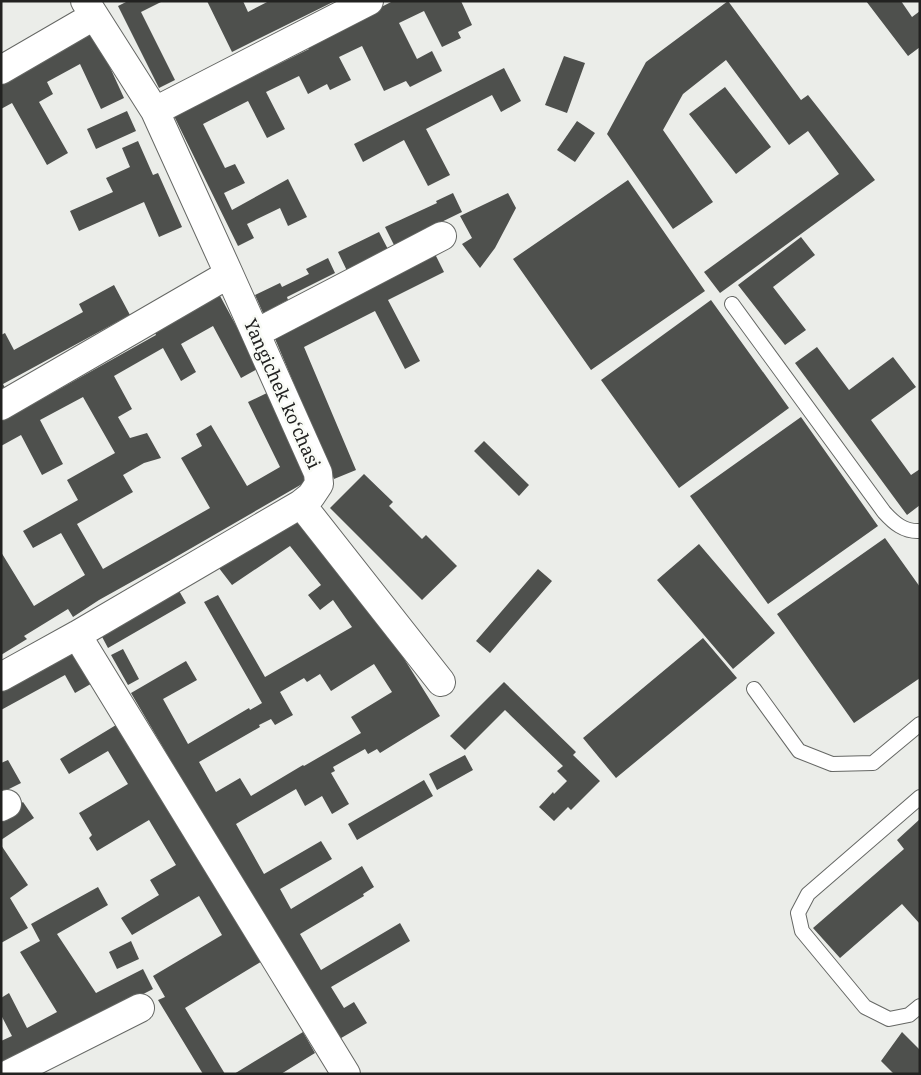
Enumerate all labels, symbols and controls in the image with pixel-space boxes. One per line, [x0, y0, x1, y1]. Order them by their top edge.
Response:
street label: Yangichek koʻchasi [239, 314, 327, 473]

